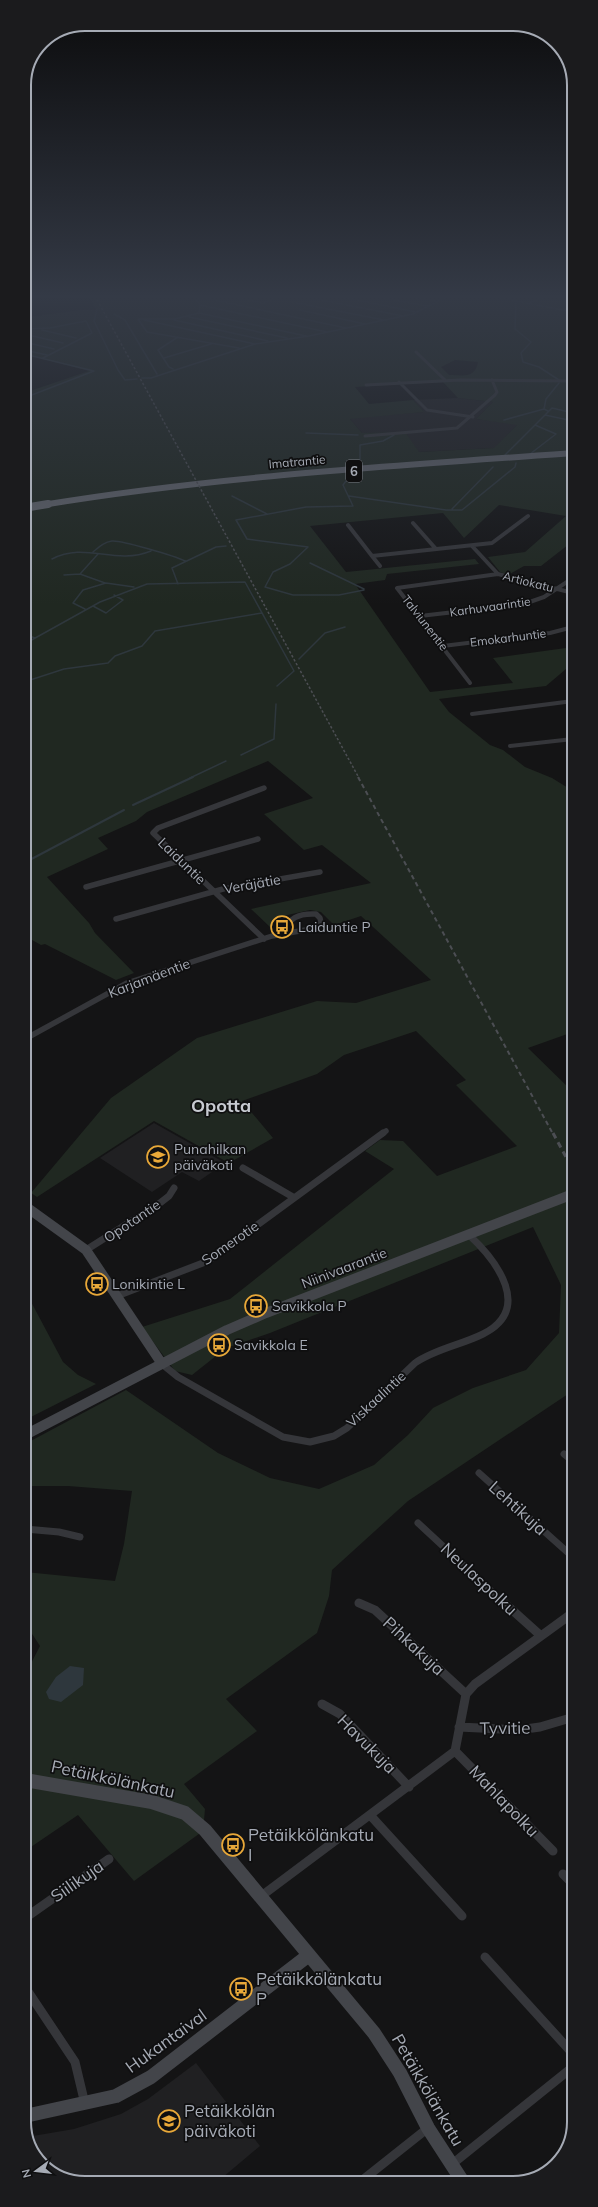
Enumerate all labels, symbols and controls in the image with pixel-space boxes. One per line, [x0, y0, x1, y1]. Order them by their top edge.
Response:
street label: Imatrantie [268, 452, 326, 471]
road number: 6 [346, 460, 362, 482]
street label: Artiokatu [501, 568, 555, 595]
street label: Talviunentie [399, 592, 452, 654]
street label: Karhuvaarintie [448, 593, 531, 620]
street label: Emokarhuntie [469, 625, 547, 650]
street label: Laiduntie [154, 834, 210, 888]
street label: Veräjätie [222, 870, 282, 898]
bus stop icon: Laiduntie P [269, 914, 295, 940]
place label: Laiduntie P [298, 918, 371, 936]
street label: Karjamäentie [105, 954, 193, 1002]
district label: Opotta [191, 1094, 251, 1117]
place label: Punahilkan päiväkoti [174, 1140, 246, 1174]
school or university icon: Punahilkan päiväkoti [145, 1144, 171, 1170]
street label: Opotantie [100, 1196, 164, 1246]
street label: Somerotie [198, 1217, 262, 1269]
street label: Niinivaarantie [299, 1243, 389, 1293]
bus stop icon: Lonikintie L [84, 1271, 110, 1297]
place label: Lonikintie L [112, 1275, 185, 1293]
bus stop icon: Savikkola P [243, 1293, 269, 1319]
place label: Savikkola P [272, 1297, 347, 1315]
bus stop icon: Savikkola E [206, 1332, 232, 1358]
place label: Savikkola E [234, 1336, 308, 1354]
street label: Viskaalintie [343, 1367, 409, 1431]
street label: Lehtikuja [485, 1476, 552, 1539]
street label: Neulaspolku [437, 1538, 522, 1619]
street label: Pihkakuja [379, 1612, 450, 1679]
street label: Havukuja [333, 1710, 401, 1778]
street label: Tyvitie [479, 1717, 531, 1739]
street label: Petäikkölänkatu [49, 1755, 177, 1802]
street label: Mahlapolku [465, 1760, 544, 1841]
place label: Petäikkölänkatu I [248, 1824, 374, 1865]
bus stop icon: Petäikkölänkatu I [220, 1832, 246, 1858]
street label: Siilikuja [46, 1855, 107, 1906]
place label: Petäikkölänkatu P [256, 1968, 382, 2009]
bus stop icon: Petäikkölänkatu P [228, 1976, 254, 2002]
street label: Hukantaival [121, 2004, 210, 2077]
street label: Petäikkölänkatu [388, 2030, 469, 2150]
place label: Petäikkölän päiväkoti [184, 2100, 275, 2141]
school or university icon: Petäikkölän päiväkoti [156, 2108, 182, 2134]
north arrow [16, 2151, 56, 2191]
text: N [19, 2168, 34, 2179]

